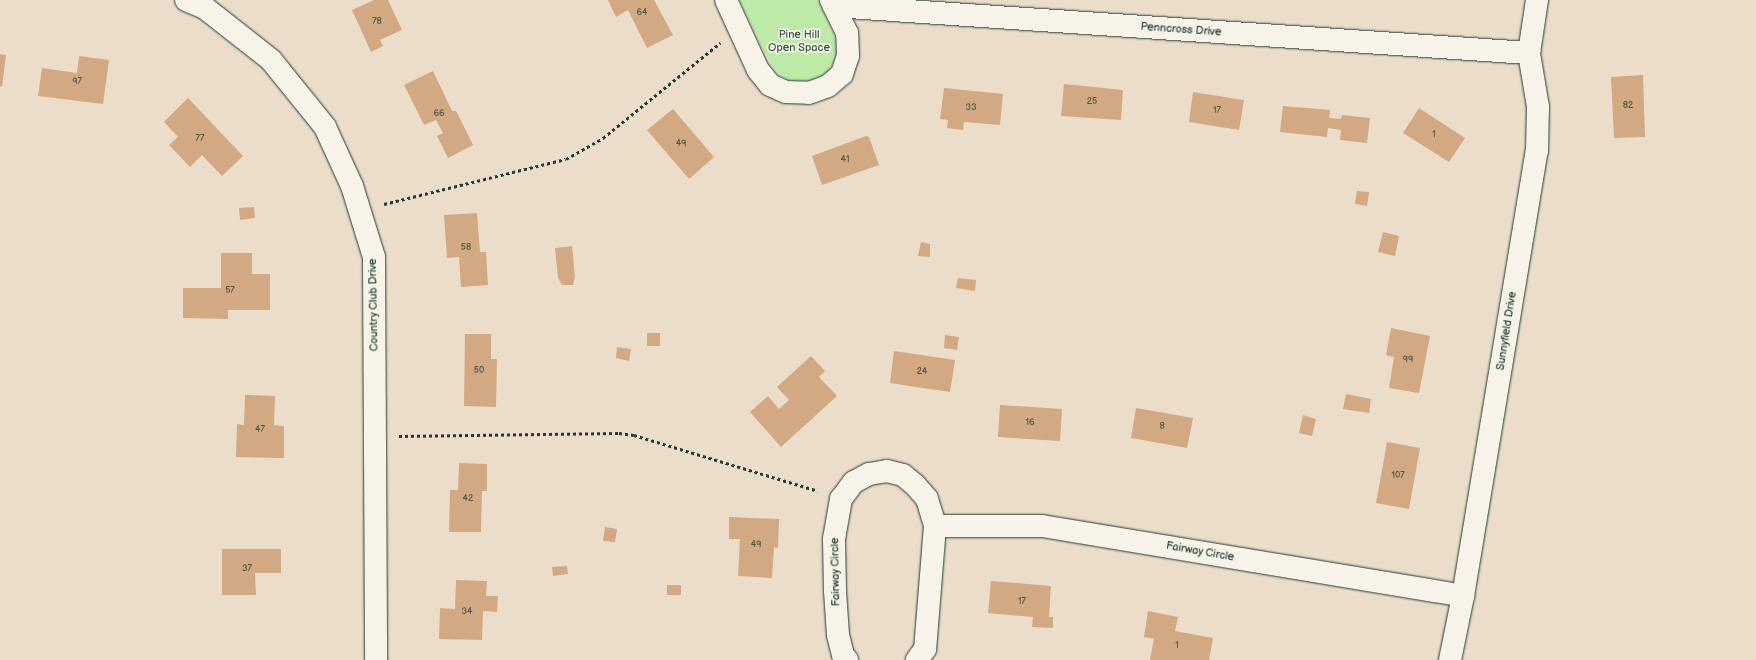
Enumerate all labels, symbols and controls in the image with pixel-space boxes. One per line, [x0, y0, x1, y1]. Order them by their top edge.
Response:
house number: 64 [637, 8, 647, 18]
house number: 78 [372, 17, 382, 27]
street label: Penncross Drive [1140, 21, 1222, 39]
park label: Pine Hill Open Space [768, 29, 830, 55]
house number: 97 [72, 77, 82, 87]
house number: 25 [1087, 97, 1097, 107]
house number: 82 [1623, 101, 1633, 111]
house number: 33 [965, 103, 977, 113]
house number: 17 [1213, 106, 1221, 116]
house number: 66 [434, 109, 444, 119]
house number: 1 [1432, 130, 1436, 140]
house number: 77 [196, 134, 204, 144]
house number: 49 [676, 139, 686, 149]
house number: 41 [841, 155, 849, 165]
house number: 58 [461, 243, 471, 253]
street label: Country Club Drive [367, 258, 381, 352]
house number: 57 [225, 286, 235, 296]
street label: Sunnyfield Drive [1494, 291, 1520, 371]
house number: 99 [1403, 355, 1413, 365]
house number: 50 [474, 366, 484, 376]
house number: 24 [917, 367, 927, 377]
house number: 16 [1026, 418, 1034, 428]
house number: 8 [1159, 422, 1165, 432]
house number: 47 [255, 425, 265, 435]
house number: 107 [1391, 471, 1405, 481]
house number: 42 [463, 494, 473, 504]
street label: Fairway Circle [829, 537, 843, 607]
street label: Fairway Circle [1165, 539, 1235, 565]
house number: 49 [751, 540, 761, 550]
house number: 37 [242, 564, 252, 574]
house number: 17 [1018, 597, 1026, 607]
house number: 34 [461, 607, 473, 617]
house number: 1 [1175, 641, 1179, 651]

